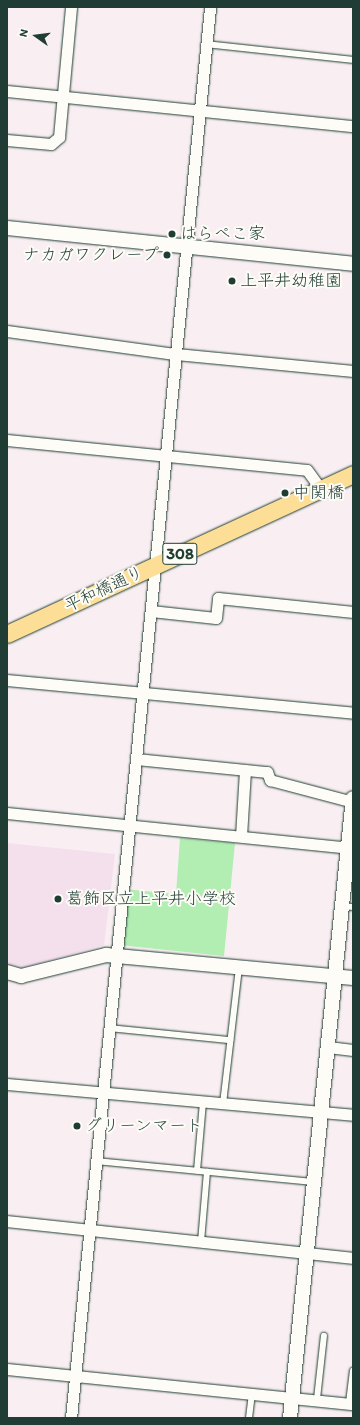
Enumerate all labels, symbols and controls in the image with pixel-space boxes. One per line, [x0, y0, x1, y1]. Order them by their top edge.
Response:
north arrow [16, 16, 56, 56]
text: N [17, 28, 31, 38]
place label: はらぺこ家 [180, 224, 265, 244]
marker: はらぺこ家 [167, 229, 177, 239]
place label: ナカガワクレープ [22, 245, 159, 265]
marker: ナカガワクレープ [162, 250, 172, 260]
place label: 上平井幼稚園 [240, 271, 342, 291]
marker: 上平井幼稚園 [227, 276, 237, 286]
place label: 中関橋 [293, 483, 344, 503]
marker: 中関橋 [280, 488, 290, 498]
road number: 308 [162, 540, 198, 568]
street label: 平和橋通り [61, 562, 147, 616]
place label: 葛飾区立上平井小学校 [66, 889, 236, 909]
marker: 葛飾区立上平井小学校 [53, 894, 63, 904]
place label: グリーンマート [85, 1116, 204, 1136]
marker: グリーンマート [72, 1121, 82, 1131]

